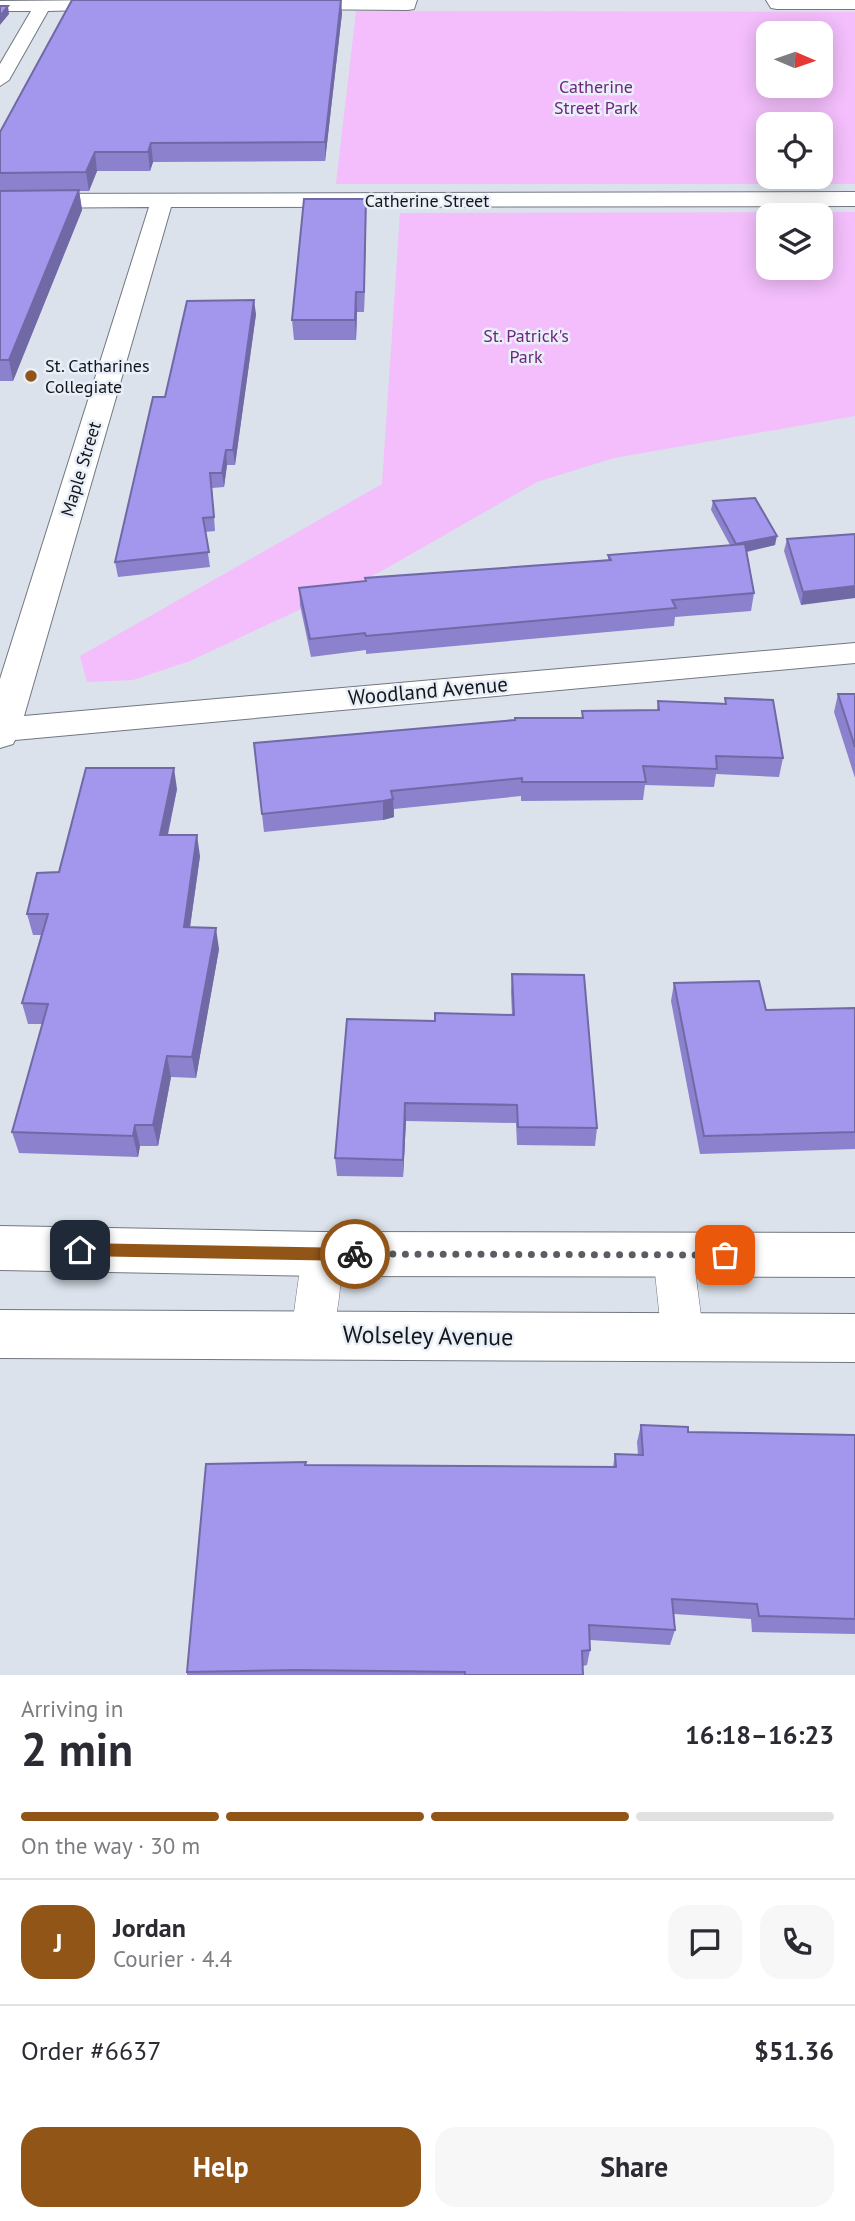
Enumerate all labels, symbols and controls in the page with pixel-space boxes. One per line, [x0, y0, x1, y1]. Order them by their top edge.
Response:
north arrow [756, 21, 833, 98]
map controls [756, 21, 833, 280]
park label: Catherine Street Park [554, 75, 638, 119]
button: locate [756, 112, 833, 189]
street label: Catherine Street [365, 189, 489, 212]
button: layers [756, 203, 833, 280]
park label: St. Patrick's Park [483, 324, 569, 368]
place label: St. Catharines Collegiate [45, 354, 150, 398]
marker: St. Catharines Collegiate [23, 368, 39, 384]
street label: Maple Street [55, 419, 106, 519]
street label: Woodland Avenue [347, 670, 509, 711]
courier [320, 1219, 390, 1289]
pin [50, 1220, 110, 1280]
pin [695, 1225, 755, 1285]
icon: home [61, 1231, 99, 1269]
icon: bike [336, 1235, 374, 1273]
icon: bag [706, 1236, 744, 1274]
street label: Wolseley Avenue [342, 1319, 514, 1352]
text: Arriving in [21, 1694, 123, 1723]
text: 16:18–16:23 [685, 1718, 834, 1751]
text: 2 min [21, 1719, 133, 1779]
text: On the way · 30 m [21, 1831, 200, 1860]
button: chat [668, 1905, 742, 1979]
button: phone [760, 1905, 834, 1979]
text: Jordan [113, 1911, 186, 1944]
text: J [54, 1926, 62, 1959]
text: Courier · 4.4 [113, 1944, 232, 1973]
text: Order #6637 [21, 2034, 161, 2067]
text: $51.36 [754, 2034, 834, 2067]
button: Help [21, 2127, 421, 2207]
button: Share [435, 2127, 834, 2207]

